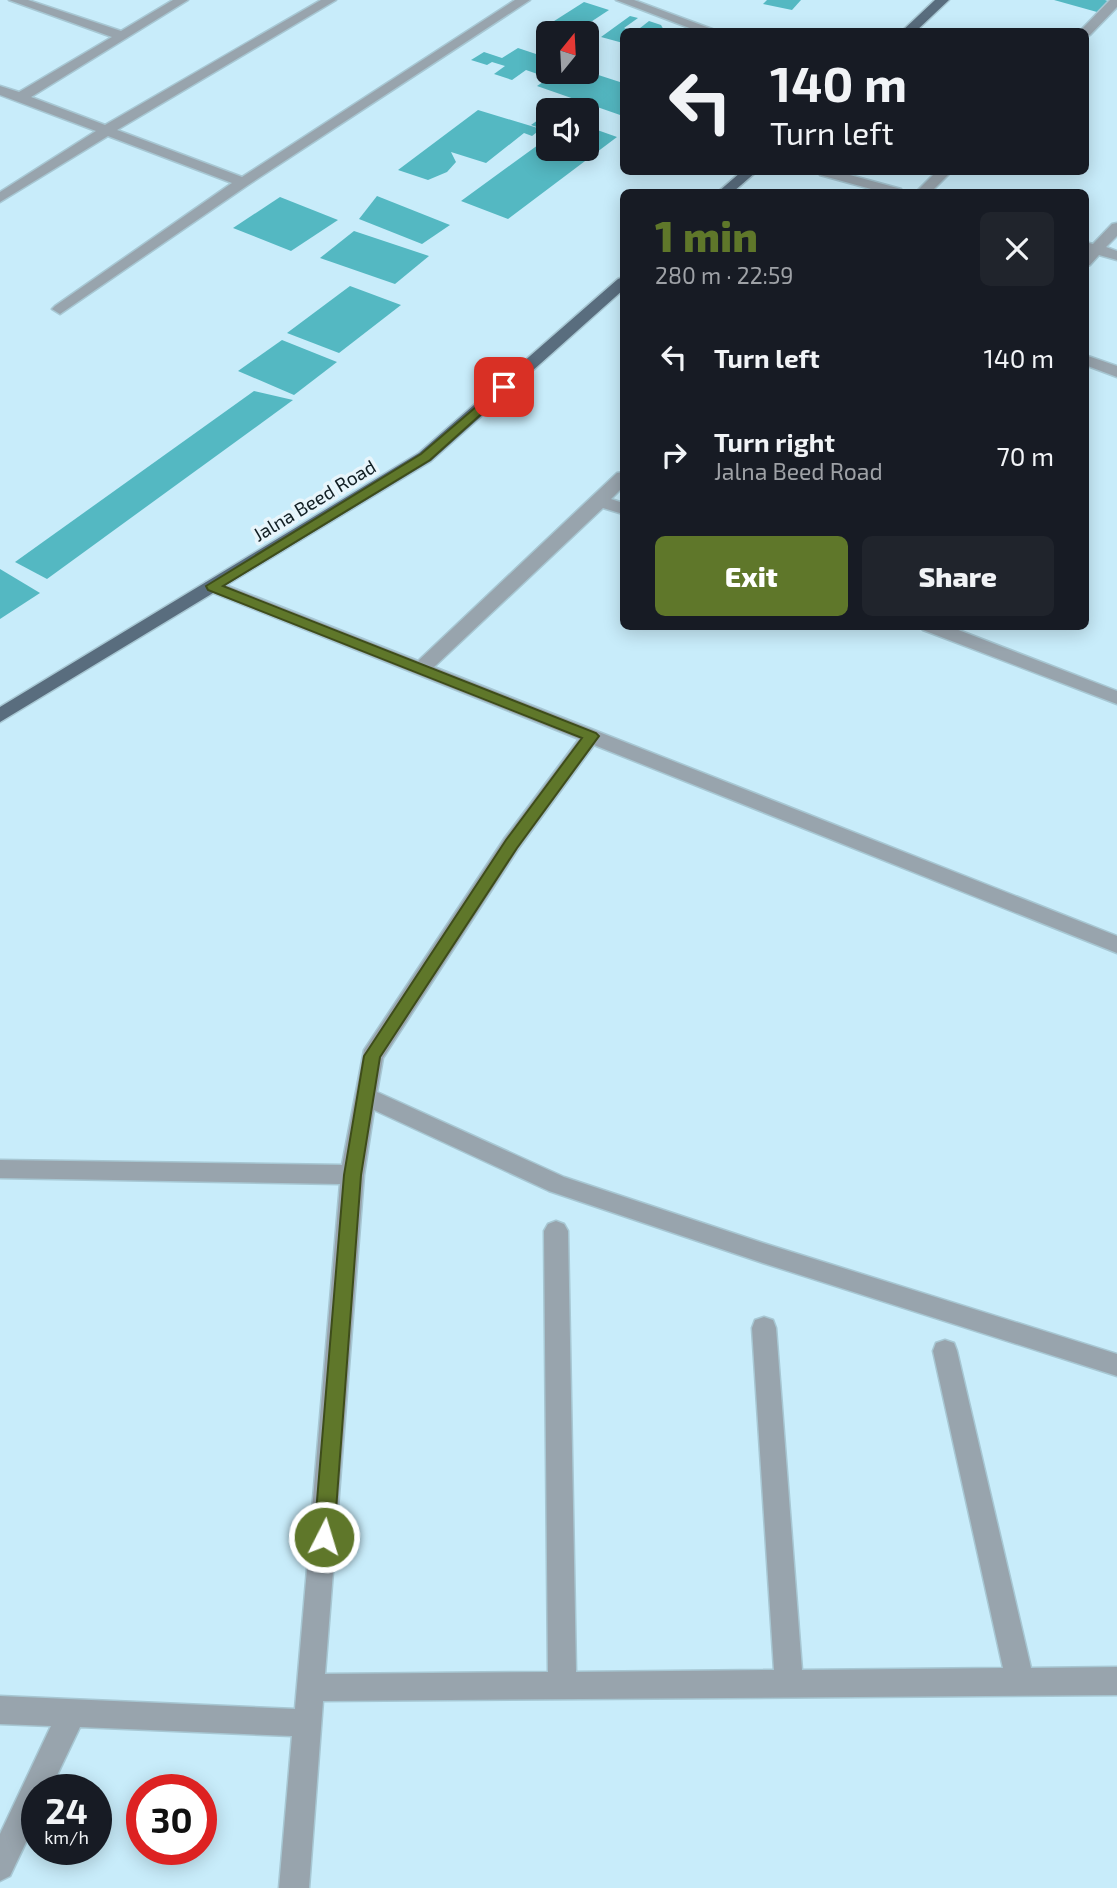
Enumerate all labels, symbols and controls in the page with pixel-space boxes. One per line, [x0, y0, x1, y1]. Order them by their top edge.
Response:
north arrow [536, 21, 598, 84]
map controls [536, 21, 599, 161]
text: 140 m [770, 53, 907, 112]
icon: left [655, 56, 746, 147]
button: sound [536, 98, 599, 161]
text: Turn left [770, 113, 894, 151]
text: 1 min [655, 210, 758, 260]
button: close [980, 212, 1054, 286]
text: 280 m · 22:59 [655, 261, 793, 289]
icon: left [655, 338, 693, 376]
text: Turn left [714, 342, 820, 373]
text: 140 m [983, 342, 1054, 373]
pin [474, 357, 534, 417]
icon: arrive [485, 368, 523, 406]
text: Turn right [714, 426, 835, 457]
icon: right [655, 436, 693, 474]
text: 70 m [996, 440, 1054, 471]
street label: Jalna Beed Road [248, 454, 380, 546]
text: Jalna Beed Road [714, 457, 883, 485]
button: Exit [655, 536, 848, 616]
button: Share [862, 536, 1054, 616]
position arrow [287, 1500, 361, 1574]
speed limit sign: 30 [126, 1774, 217, 1865]
text: 24 [45, 1789, 88, 1831]
text: km/h [44, 1826, 89, 1848]

